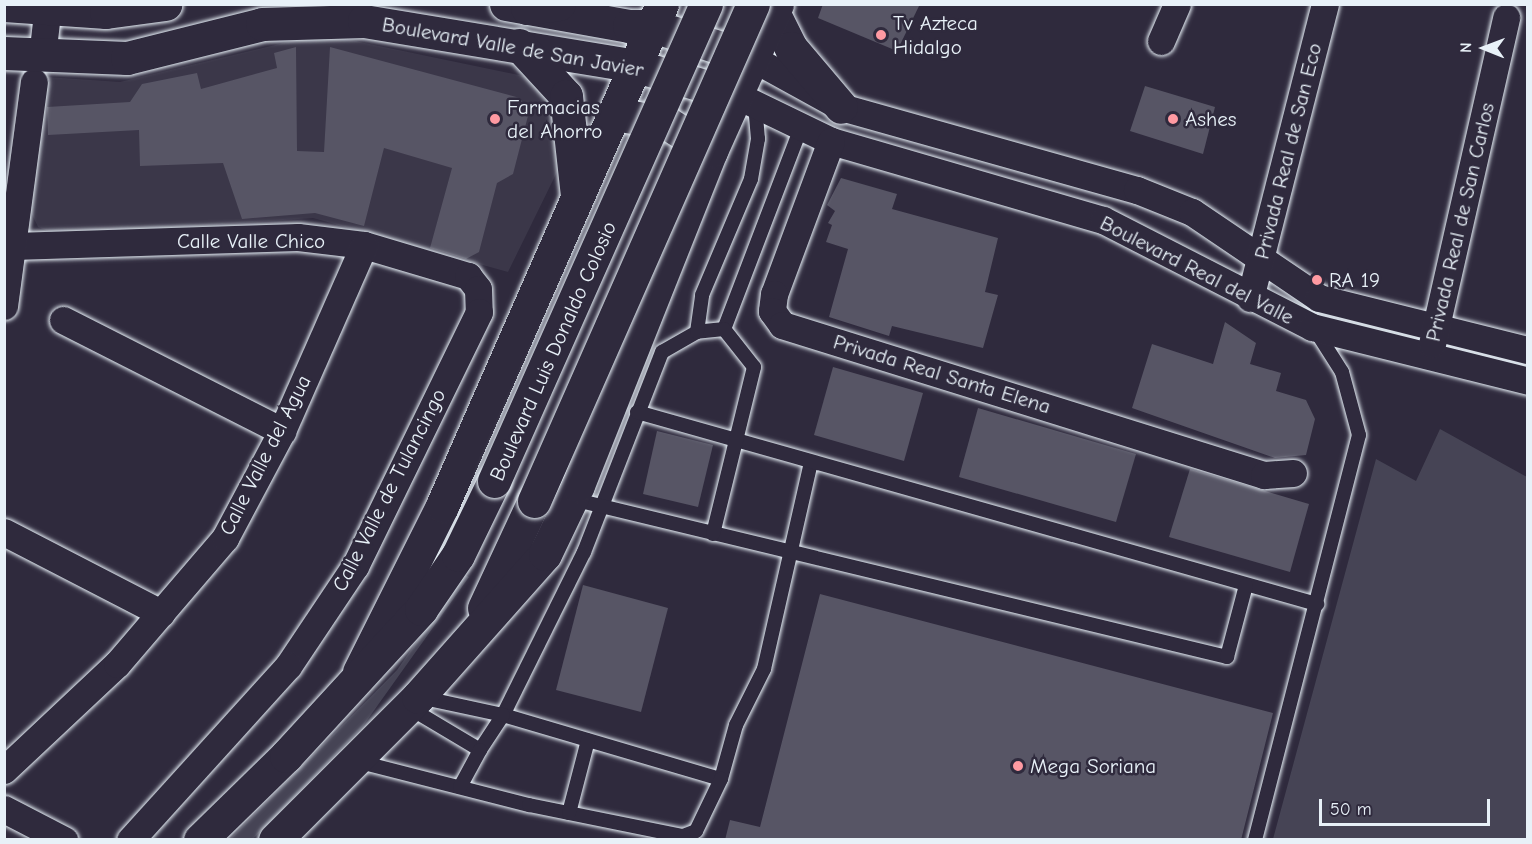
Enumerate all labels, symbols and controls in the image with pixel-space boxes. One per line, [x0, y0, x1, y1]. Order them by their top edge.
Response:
place label: Tv Azteca Hidalgo [893, 10, 978, 60]
street label: Boulevard Valle de San Javier [380, 12, 646, 82]
north arrow [1454, 18, 1514, 78]
marker: Tv Azteca Hidalgo [874, 28, 888, 42]
street label: Privada Real de San Eco [1249, 40, 1327, 262]
text: N [1457, 42, 1475, 53]
place label: Farmacias del Ahorro [507, 94, 602, 144]
street label: Privada Real de San Carlos [1420, 100, 1500, 344]
place label: Ashes [1185, 106, 1236, 132]
marker: Farmacias del Ahorro [488, 112, 502, 126]
marker: Ashes [1166, 112, 1180, 126]
street label: Boulevard Real del Valle [1096, 210, 1298, 330]
street label: Boulevard Luis Donaldo Colosio [484, 217, 622, 485]
street label: Calle Valle Chico [177, 228, 325, 254]
place label: RA 19 [1329, 267, 1380, 293]
marker: RA 19 [1310, 273, 1324, 287]
street label: Privada Real Santa Elena [830, 329, 1054, 419]
street label: Calle Valle del Agua [214, 371, 316, 539]
street label: Calle Valle de Tulancingo [327, 384, 451, 596]
place label: Mega Soriana [1030, 753, 1156, 779]
marker: Mega Soriana [1011, 759, 1025, 773]
scale bar [1322, 787, 1493, 825]
text: 50 m [1330, 799, 1372, 820]

